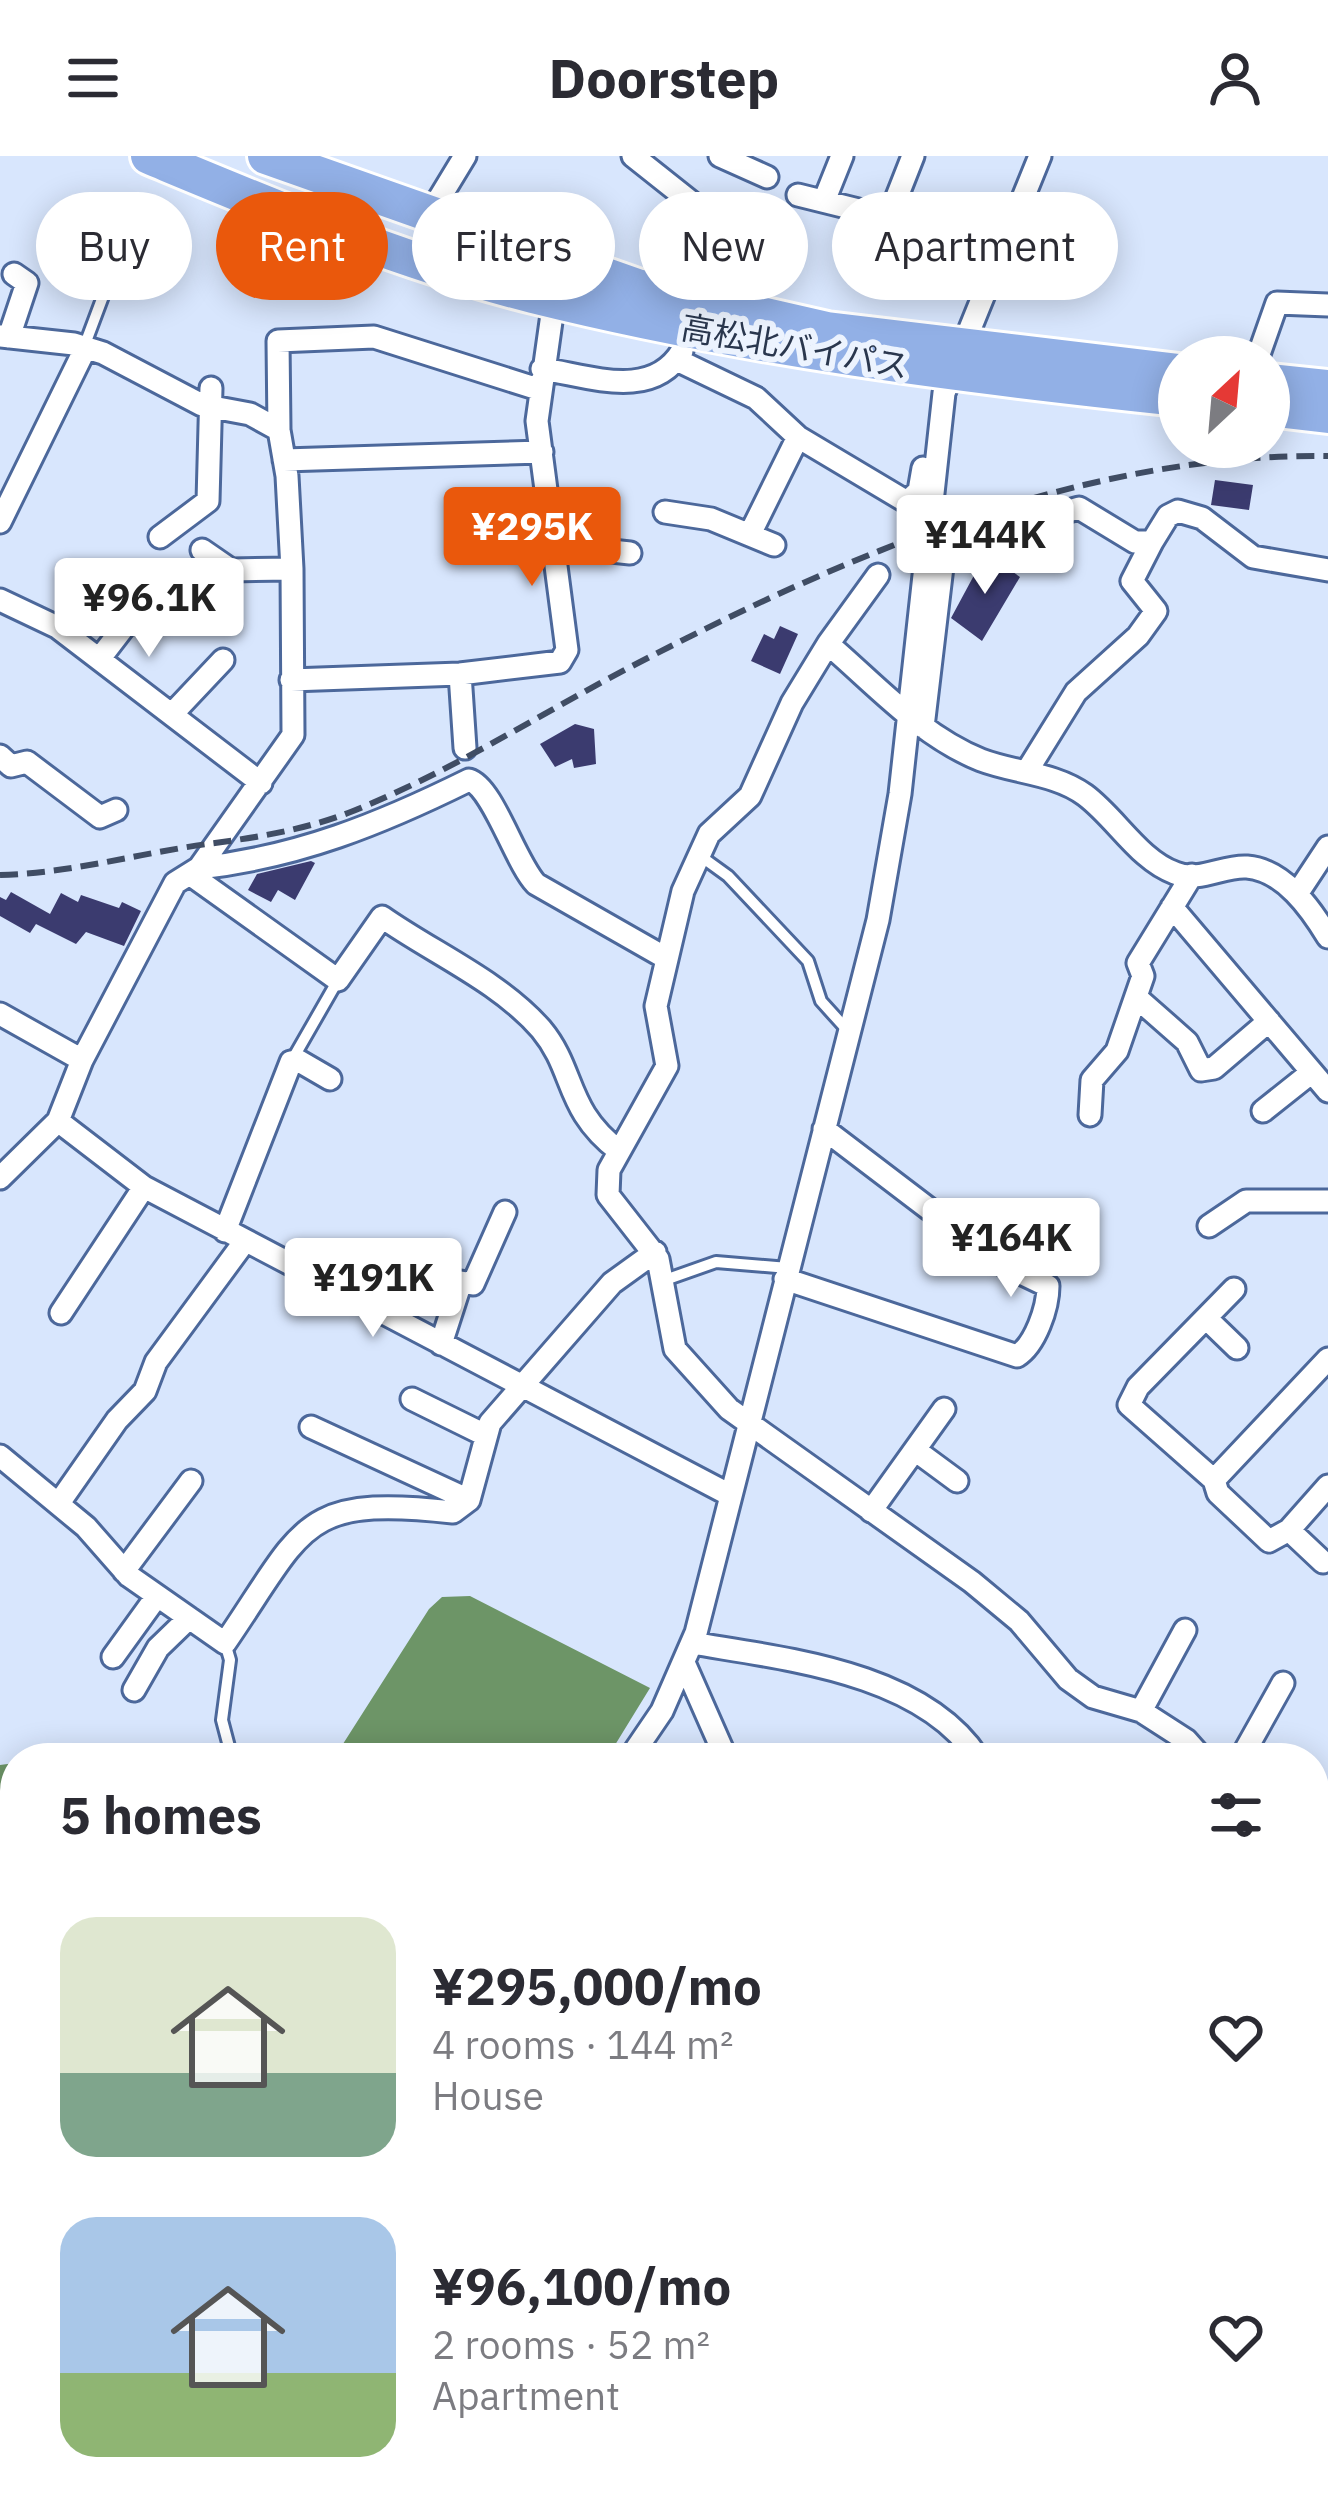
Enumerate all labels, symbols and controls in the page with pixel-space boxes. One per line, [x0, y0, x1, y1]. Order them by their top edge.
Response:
text: Doorstep [549, 43, 779, 113]
icon: menu [60, 45, 126, 111]
icon: person [1202, 45, 1268, 111]
chip: Buy [36, 192, 192, 300]
chip: Rent [216, 192, 388, 300]
chip: Filters [412, 192, 615, 300]
chip: New [639, 192, 808, 300]
chip: Apartment [832, 192, 1118, 300]
street label: 高松北バイパス [678, 305, 912, 387]
north arrow [1158, 336, 1290, 468]
map controls [1158, 336, 1290, 468]
pin: ¥295K [448, 487, 616, 589]
pin: ¥144K [901, 495, 1069, 597]
text: ¥295K [471, 500, 593, 551]
text: ¥144K [924, 508, 1046, 559]
pin: ¥96.1K [51, 558, 247, 660]
text: ¥96.1K [82, 571, 216, 622]
pin: ¥164K [927, 1198, 1095, 1300]
text: ¥164K [950, 1211, 1072, 1262]
pin: ¥191K [289, 1238, 457, 1340]
text: ¥191K [312, 1251, 434, 1302]
text: 5 homes [60, 1782, 262, 1848]
icon: filters [1203, 1782, 1269, 1848]
text: ¥295,000/mo [432, 1953, 762, 2019]
icon: home [156, 1965, 300, 2109]
icon: heart [1203, 2004, 1269, 2070]
text: 4 rooms · 144 m² [432, 2019, 734, 2070]
text: House [432, 2070, 544, 2121]
text: ¥96,100/mo [432, 2253, 731, 2319]
icon: home [156, 2265, 300, 2409]
icon: heart [1203, 2304, 1269, 2370]
text: 2 rooms · 52 m² [432, 2319, 710, 2370]
text: Apartment [432, 2370, 620, 2421]

